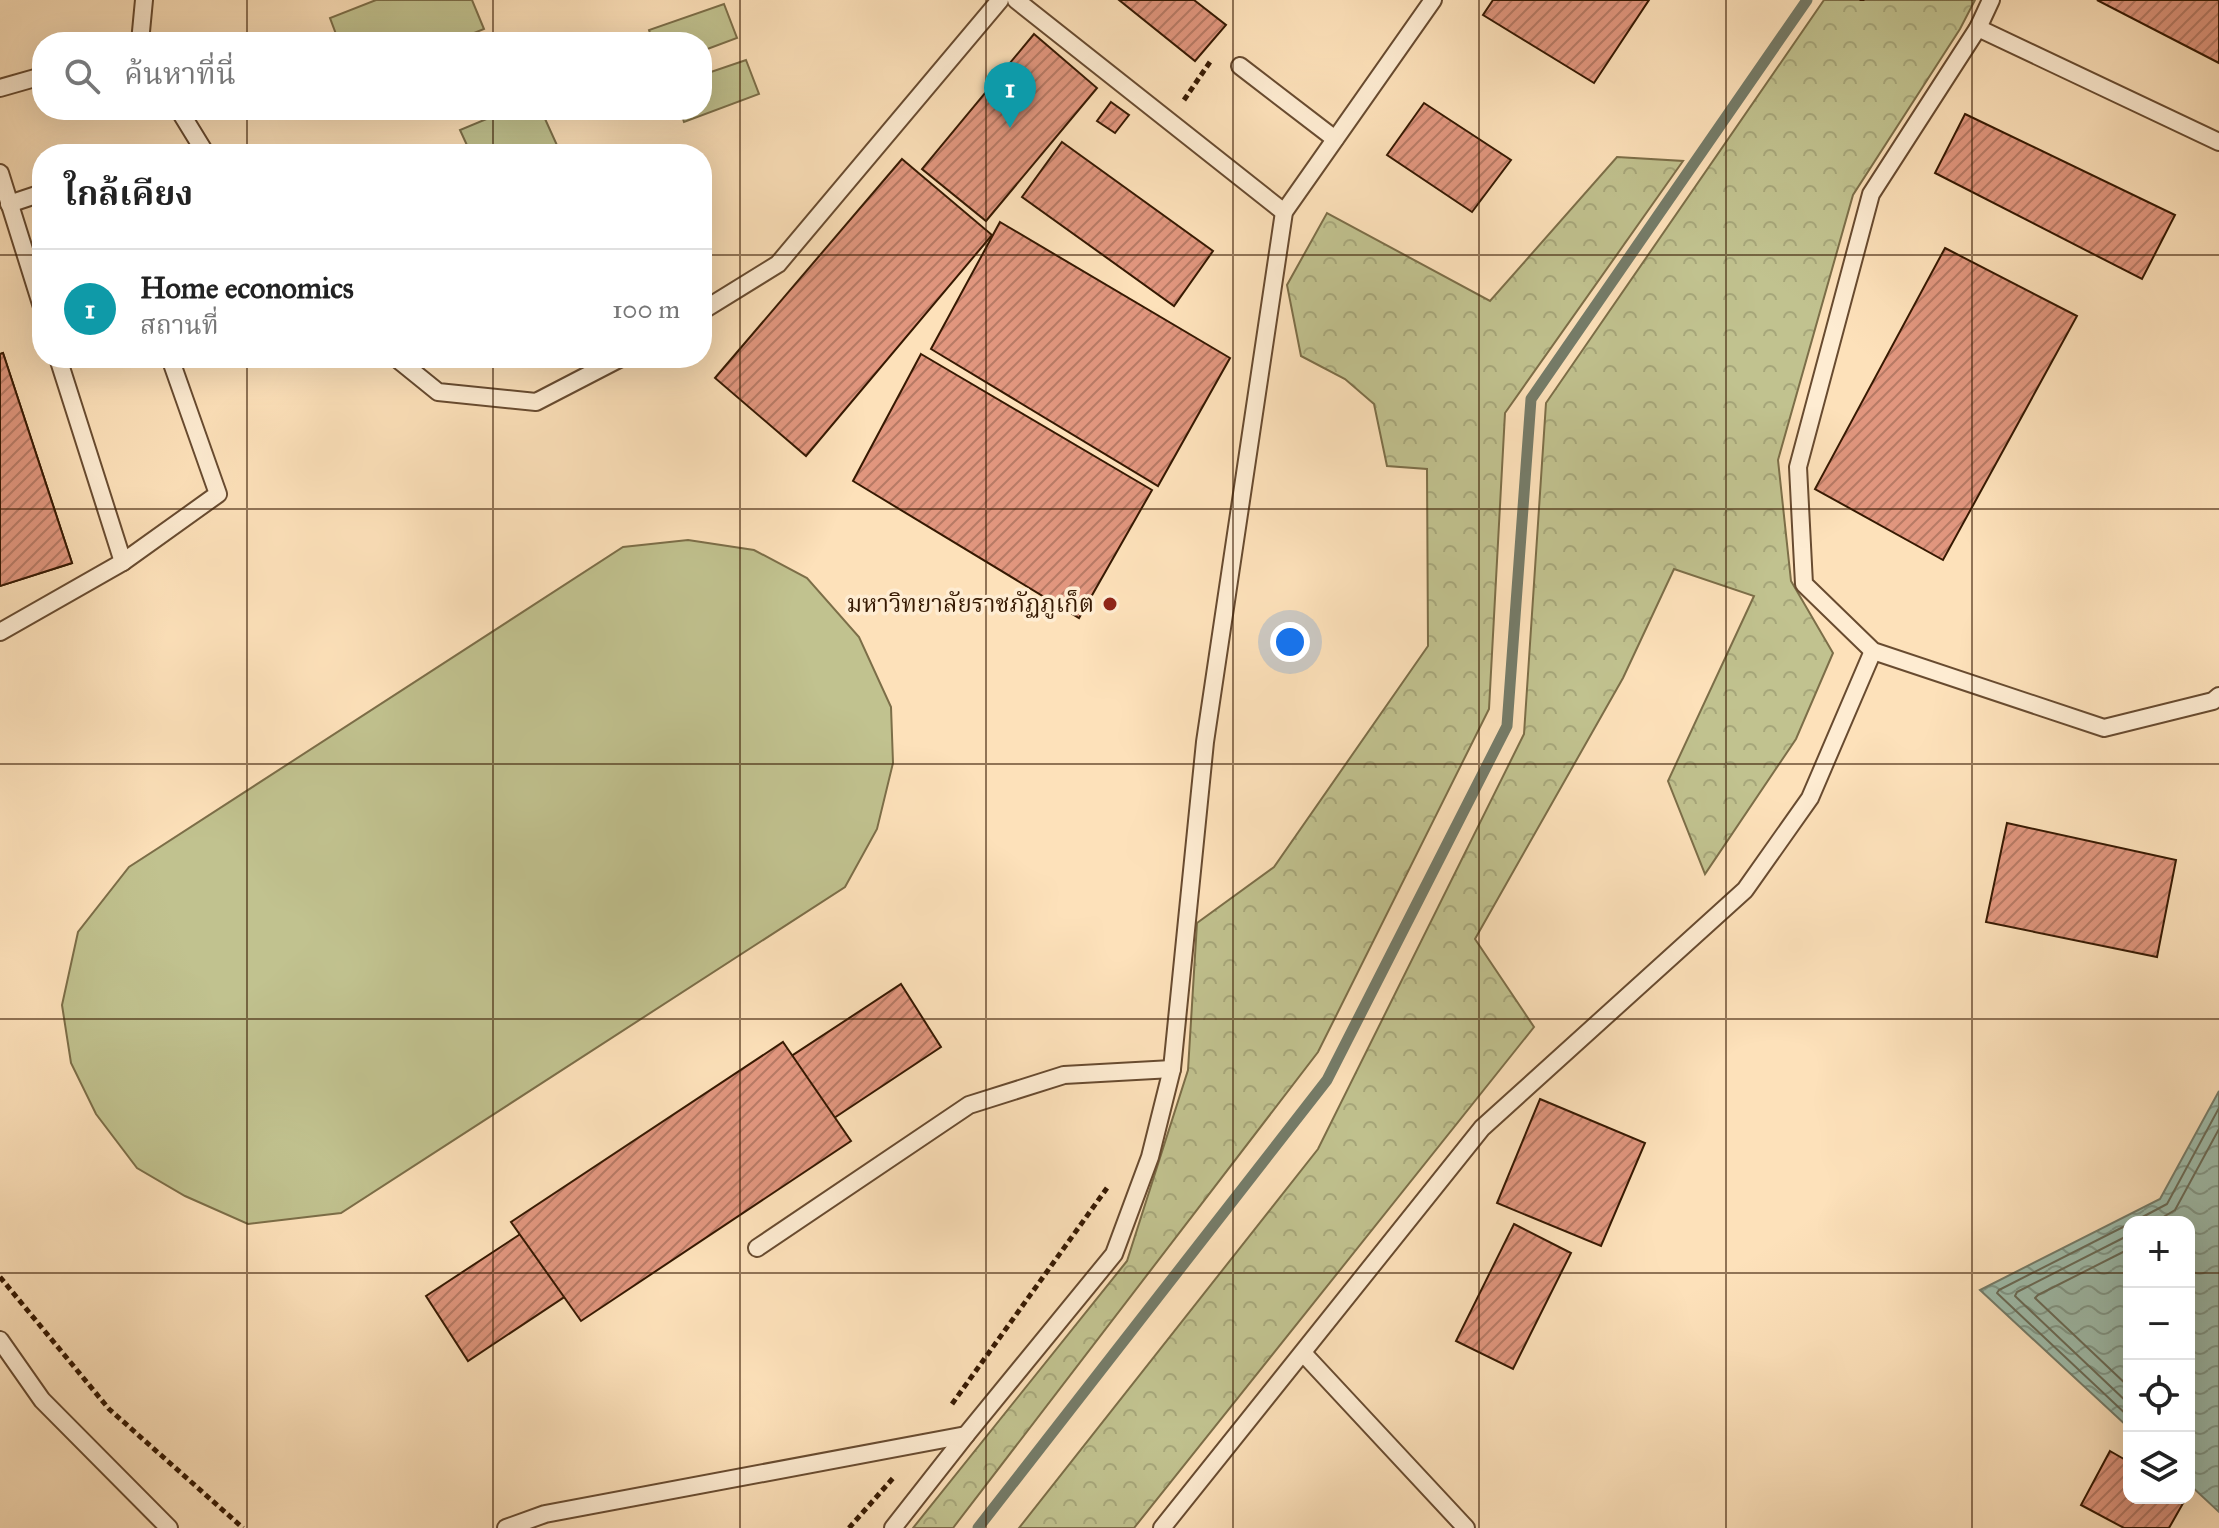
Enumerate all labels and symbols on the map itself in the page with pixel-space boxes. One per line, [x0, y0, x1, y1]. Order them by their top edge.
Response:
pin: 1 [984, 62, 1036, 128]
place label: มหาวิทยาลัยราชภัฏภูเก็ต [846, 589, 1094, 619]
marker: มหาวิทยาลัยราชภัฏภูเก็ต [1101, 595, 1119, 613]
your location [1270, 622, 1310, 662]

